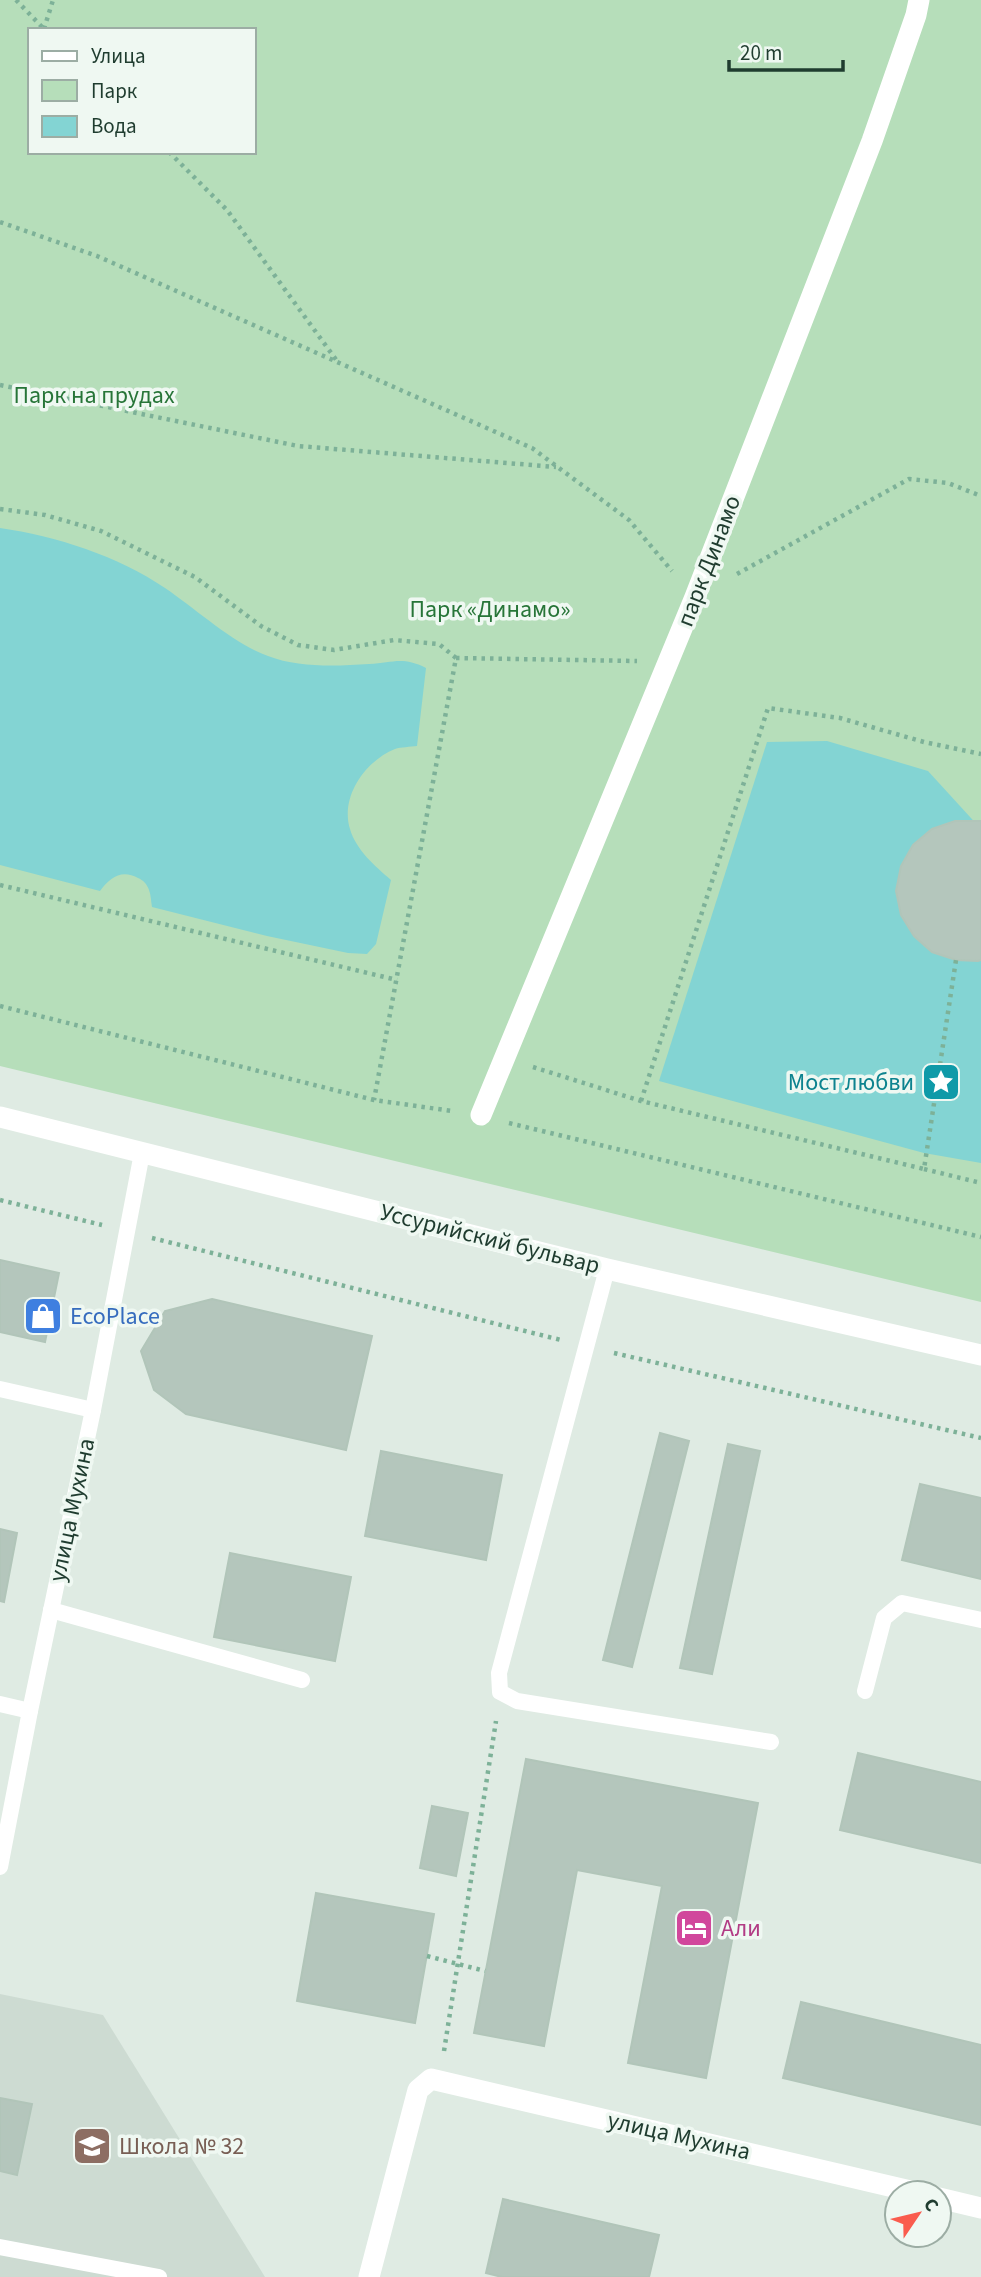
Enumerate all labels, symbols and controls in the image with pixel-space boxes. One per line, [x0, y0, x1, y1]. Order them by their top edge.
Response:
legend [28, 28, 256, 154]
scale bar [729, 28, 843, 72]
text: 20 m [740, 38, 782, 68]
text: Улица [91, 41, 146, 71]
text: Парк [91, 76, 138, 106]
text: Вода [91, 111, 137, 141]
park label: Парк на прудах [13, 378, 175, 413]
street label: парк Динамо [668, 490, 750, 632]
park label: Парк «Динамо» [409, 592, 571, 627]
place icon: Мост любви [920, 1061, 962, 1103]
place label: Мост любви [788, 1065, 914, 1100]
street label: Уссурийский бульвар [376, 1195, 604, 1283]
shop icon: EcoPlace [22, 1295, 64, 1337]
place label: EcoPlace [70, 1299, 160, 1334]
street label: улица Мухина [40, 1435, 104, 1585]
hotel icon: Али [673, 1907, 715, 1949]
place label: Али [721, 1911, 761, 1946]
street label: улица Мухина [604, 2103, 754, 2169]
school or university icon: Школа № 32 [71, 2125, 113, 2167]
place label: Школа № 32 [119, 2129, 244, 2164]
north arrow [883, 2179, 953, 2249]
text: С [916, 2193, 945, 2217]

